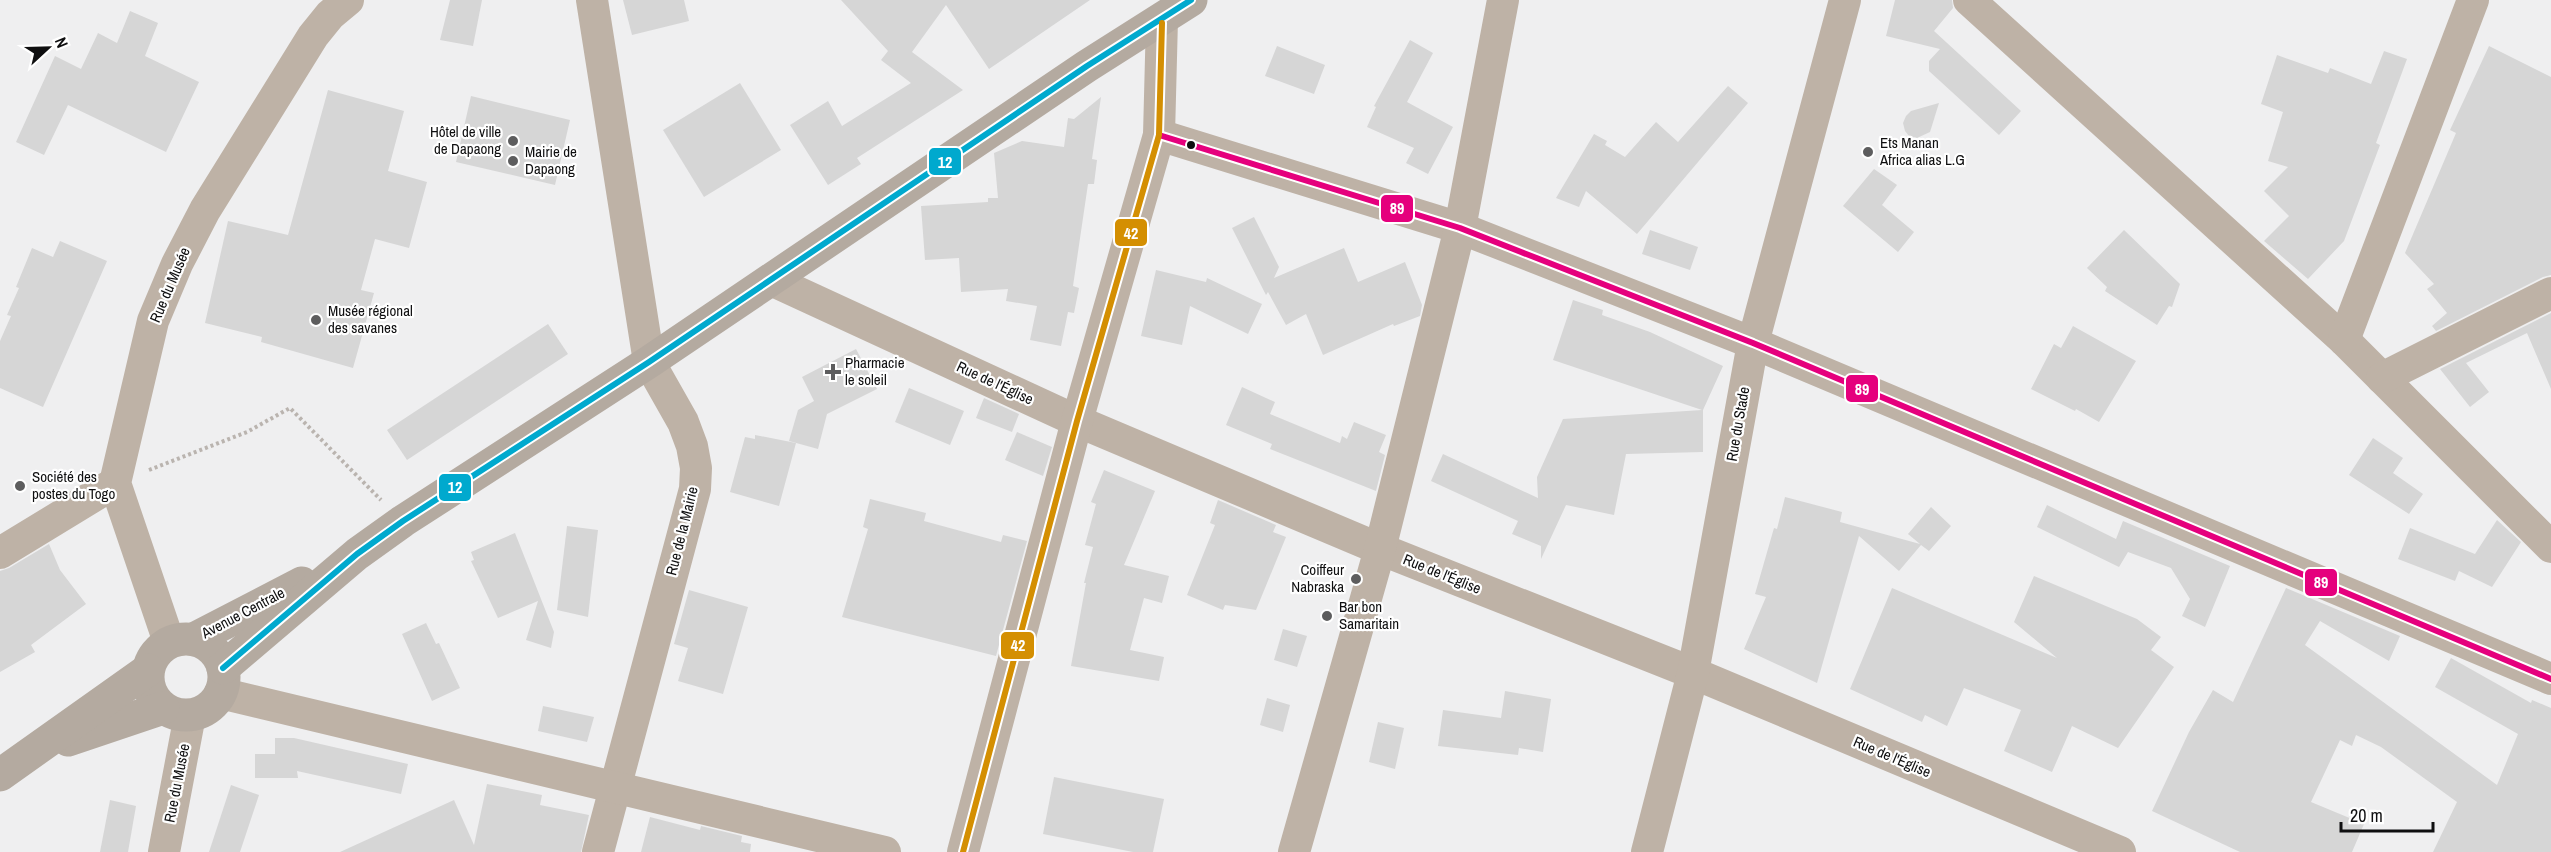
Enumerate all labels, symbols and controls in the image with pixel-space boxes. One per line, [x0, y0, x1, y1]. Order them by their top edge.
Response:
north arrow [18, 18, 78, 78]
text: N [50, 34, 74, 51]
place label: Hôtel de ville de Dapaong [430, 121, 501, 159]
place label: Ets Manan Africa alias L.G [1879, 132, 1965, 170]
marker: Hôtel de ville de Dapaong [506, 134, 520, 148]
unlabelled marker [1185, 139, 1197, 151]
place label: Mairie de Dapaong [525, 141, 577, 179]
marker: Ets Manan Africa alias L.G [1861, 145, 1875, 159]
line badge: 12 [928, 147, 962, 176]
text: 12 [938, 151, 952, 173]
marker: Mairie de Dapaong [506, 154, 520, 168]
line badge: 89 [1380, 194, 1414, 223]
text: 89 [1390, 197, 1404, 219]
line badge: 42 [1114, 218, 1148, 247]
text: 42 [1124, 222, 1138, 244]
street label: Rue du Musée [144, 244, 195, 326]
place label: Musée régional des savanes [328, 300, 413, 338]
marker: Musée régional des savanes [309, 313, 323, 327]
place label: Pharmacie le soleil [845, 352, 905, 390]
street label: Rue de l'Église [953, 356, 1037, 410]
marker: Pharmacie le soleil [826, 365, 840, 379]
line badge: 89 [1845, 374, 1879, 403]
text: 89 [1855, 378, 1869, 400]
street label: Rue du Stade [1721, 385, 1754, 463]
place label: Société des postes du Togo [32, 466, 115, 504]
line badge: 12 [438, 473, 472, 502]
text: 12 [448, 476, 462, 498]
marker: Société des postes du Togo [13, 479, 27, 493]
street label: Rue de la Mairie [660, 484, 703, 578]
street label: Rue de l'Église [1400, 548, 1484, 599]
place label: Coiffeur Nabraska [1291, 559, 1344, 597]
line badge: 89 [2304, 568, 2338, 597]
text: 89 [2314, 571, 2328, 593]
marker: Coiffeur Nabraska [1349, 572, 1363, 586]
street label: Avenue Centrale [197, 582, 288, 644]
place label: Bar bon Samaritain [1339, 596, 1399, 634]
marker: Bar bon Samaritain [1320, 609, 1334, 623]
line badge: 42 [1000, 631, 1035, 660]
text: 42 [1011, 634, 1025, 656]
street label: Rue de l'Église [1850, 731, 1934, 782]
street label: Rue du Musée [159, 741, 194, 824]
scale bar [2341, 795, 2432, 833]
text: 20 m [2350, 803, 2383, 828]

